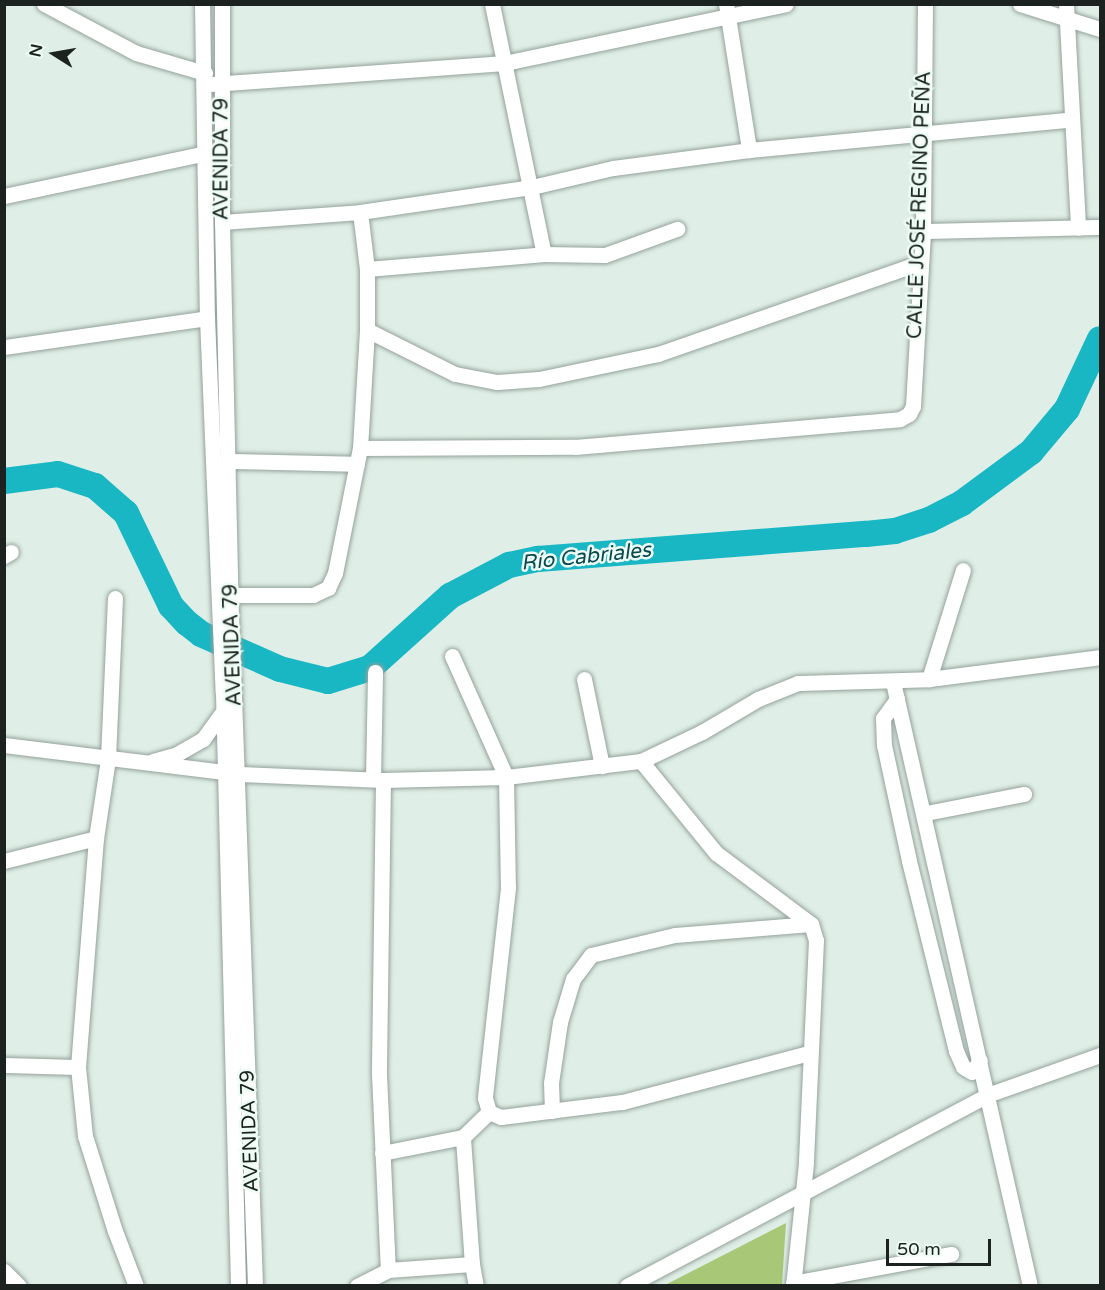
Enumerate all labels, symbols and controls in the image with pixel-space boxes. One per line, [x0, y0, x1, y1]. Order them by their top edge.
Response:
north arrow [24, 24, 84, 84]
text: N [25, 42, 47, 59]
street label: CALLE JOSÉ REGINO PEÑA [903, 71, 937, 339]
street label: AVENIDA 79 [210, 98, 234, 220]
water label: Río Cabriales [520, 538, 652, 576]
street label: AVENIDA 79 [219, 583, 247, 707]
street label: AVENIDA 79 [236, 1069, 264, 1193]
scale bar [889, 1227, 994, 1265]
text: 50 m [897, 1238, 941, 1260]

